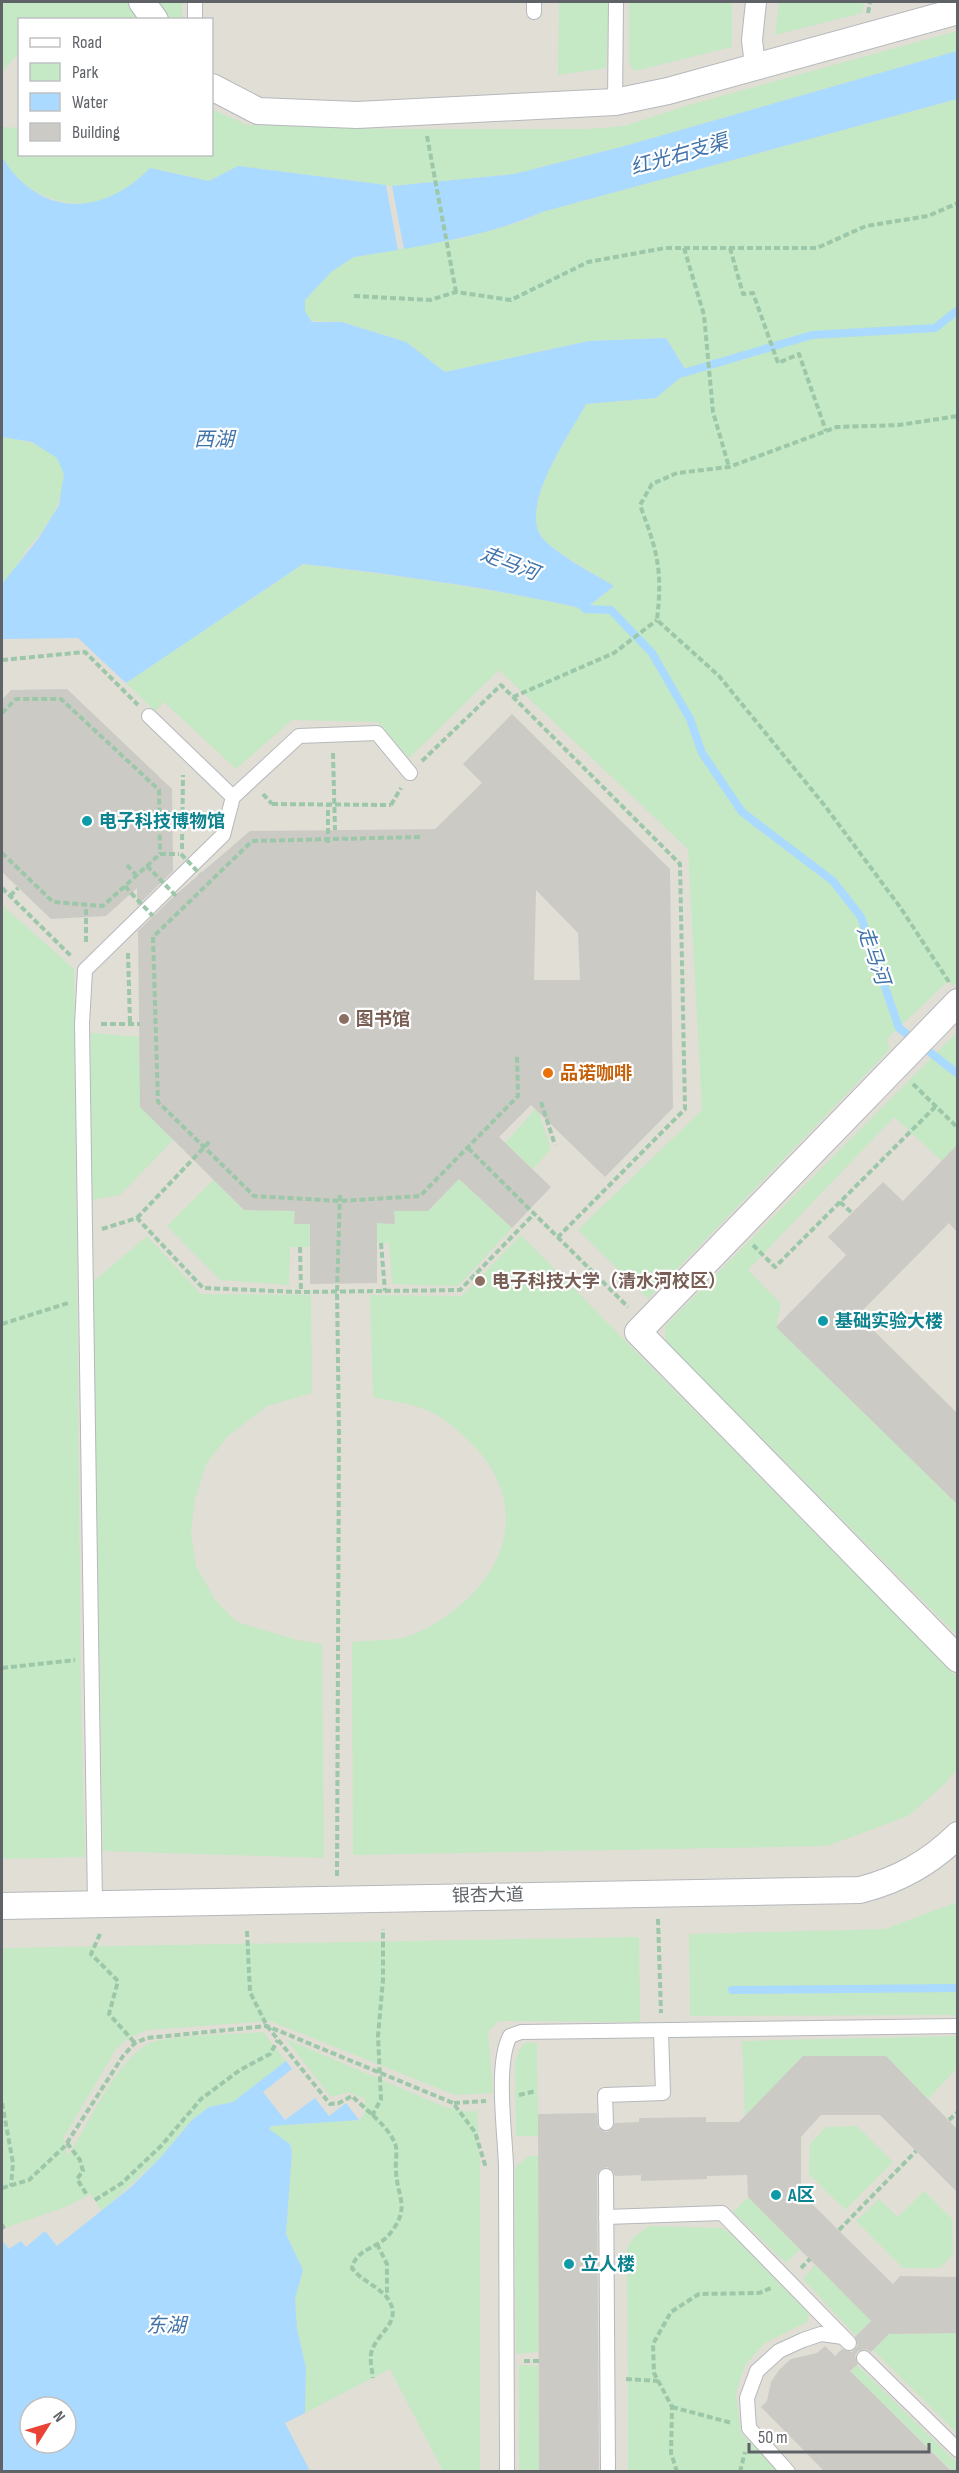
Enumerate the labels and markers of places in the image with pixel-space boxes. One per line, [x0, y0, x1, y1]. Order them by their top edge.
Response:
place label: 电子科技博物馆 [99, 811, 225, 832]
marker: 电子科技博物馆 [80, 814, 94, 828]
place label: 图书馆 [356, 1009, 410, 1030]
marker: 图书馆 [337, 1012, 351, 1026]
place label: 品诺咖啡 [560, 1063, 632, 1084]
marker: 品诺咖啡 [541, 1066, 555, 1080]
place label: 电子科技大学（清水河校区） [492, 1271, 726, 1292]
marker: 电子科技大学（清水河校区） [473, 1274, 487, 1288]
place label: 基础实验大楼 [835, 1311, 943, 1332]
marker: 基础实验大楼 [816, 1314, 830, 1328]
place label: A区 [787, 2185, 815, 2206]
marker: A区 [769, 2188, 783, 2202]
place label: 立人楼 [581, 2254, 635, 2275]
marker: 立人楼 [562, 2257, 576, 2271]

